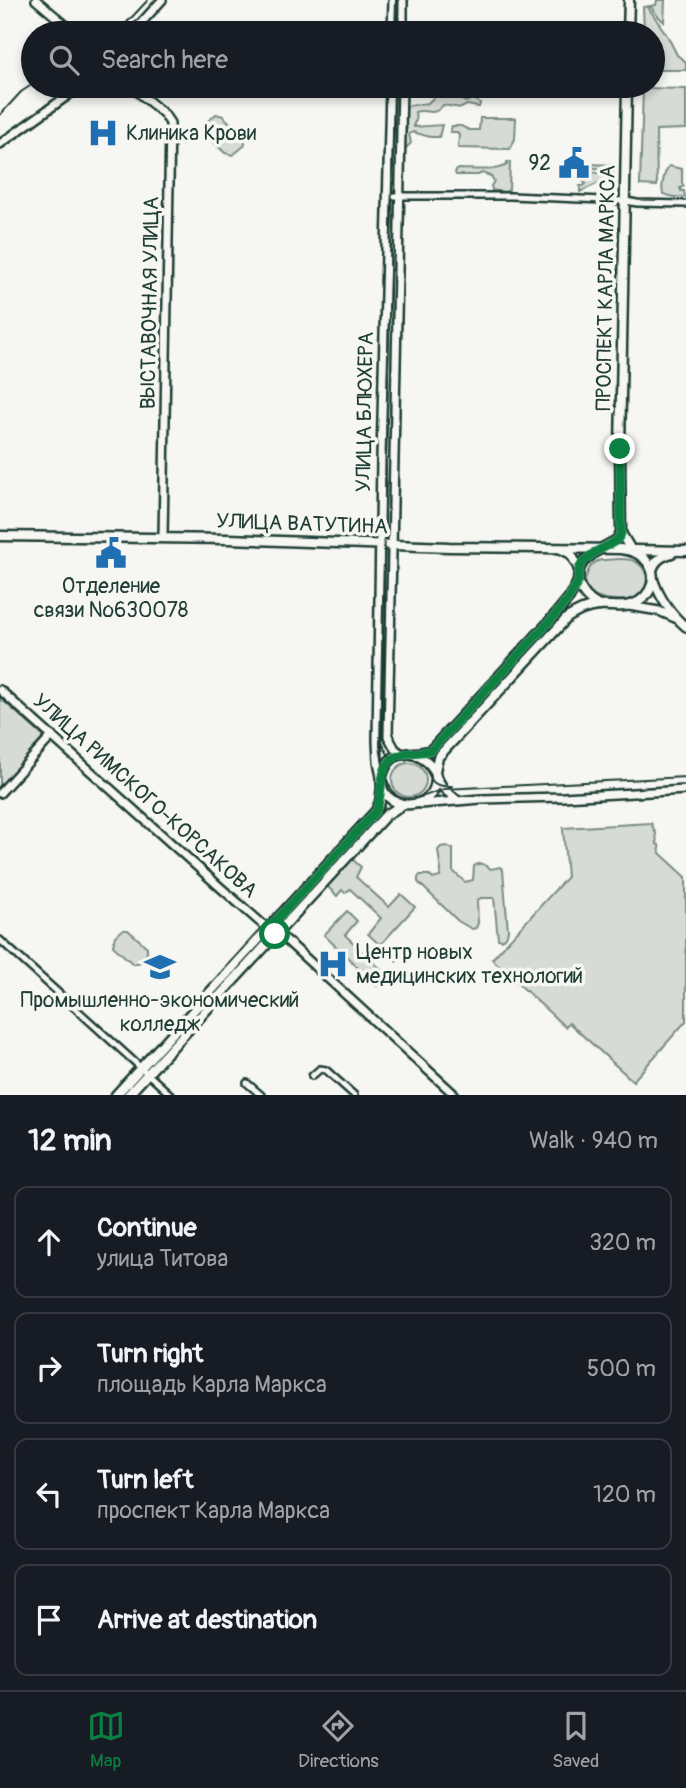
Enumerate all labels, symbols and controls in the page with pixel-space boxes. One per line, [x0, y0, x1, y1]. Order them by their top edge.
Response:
search box [21, 21, 665, 98]
icon: search [45, 41, 83, 79]
text: Search here [101, 44, 228, 76]
hospital icon: Клиника Крови [86, 116, 120, 150]
place label: Клиника Крови [126, 120, 256, 147]
public building icon: 92 [557, 146, 591, 180]
place label: 92 [528, 150, 551, 177]
street label: ПРОСПЕКТ КАРЛА МАРКСА [590, 165, 622, 411]
street label: ВЫСТАВОЧНАЯ УЛИЦА [135, 196, 165, 410]
street label: УЛИЦА БЛЮХЕРА [350, 332, 380, 492]
route end [604, 433, 635, 464]
street label: УЛИЦА ВАТУТИНА [216, 508, 388, 540]
public building icon: Отделение связи №630078 [94, 536, 128, 570]
place label: Отделение связи №630078 [34, 573, 188, 624]
street label: УЛИЦА РИМСКОГО-КОРСАКОВА [27, 688, 263, 904]
route start [259, 918, 290, 949]
place label: Центр новых медицинских технологий [356, 939, 583, 990]
hospital icon: Центр новых медицинских технологий [316, 947, 350, 981]
school or university icon: Промышленно-экономический колледж [143, 950, 177, 984]
place label: Промышленно-экономический колледж [21, 987, 299, 1038]
text: 12 min [28, 1122, 112, 1159]
text: Walk · 940 m [529, 1126, 658, 1155]
text: Continue [97, 1212, 197, 1244]
icon: ahead [30, 1223, 68, 1261]
text: 320 m [589, 1228, 656, 1257]
text: улица Титова [97, 1244, 228, 1273]
text: Turn right [97, 1338, 203, 1370]
icon: right [30, 1349, 68, 1387]
text: 500 m [587, 1354, 656, 1383]
text: площадь Карла Маркса [97, 1370, 327, 1399]
text: Turn left [97, 1464, 193, 1496]
icon: left [30, 1475, 68, 1513]
text: 120 m [593, 1480, 656, 1509]
text: проспект Карла Маркса [97, 1496, 330, 1525]
icon: arrive [30, 1601, 68, 1639]
text: Arrive at destination [97, 1604, 317, 1636]
tab: Map [87, 1707, 125, 1773]
tab: Directions [298, 1707, 379, 1773]
tab: Saved [552, 1707, 599, 1773]

